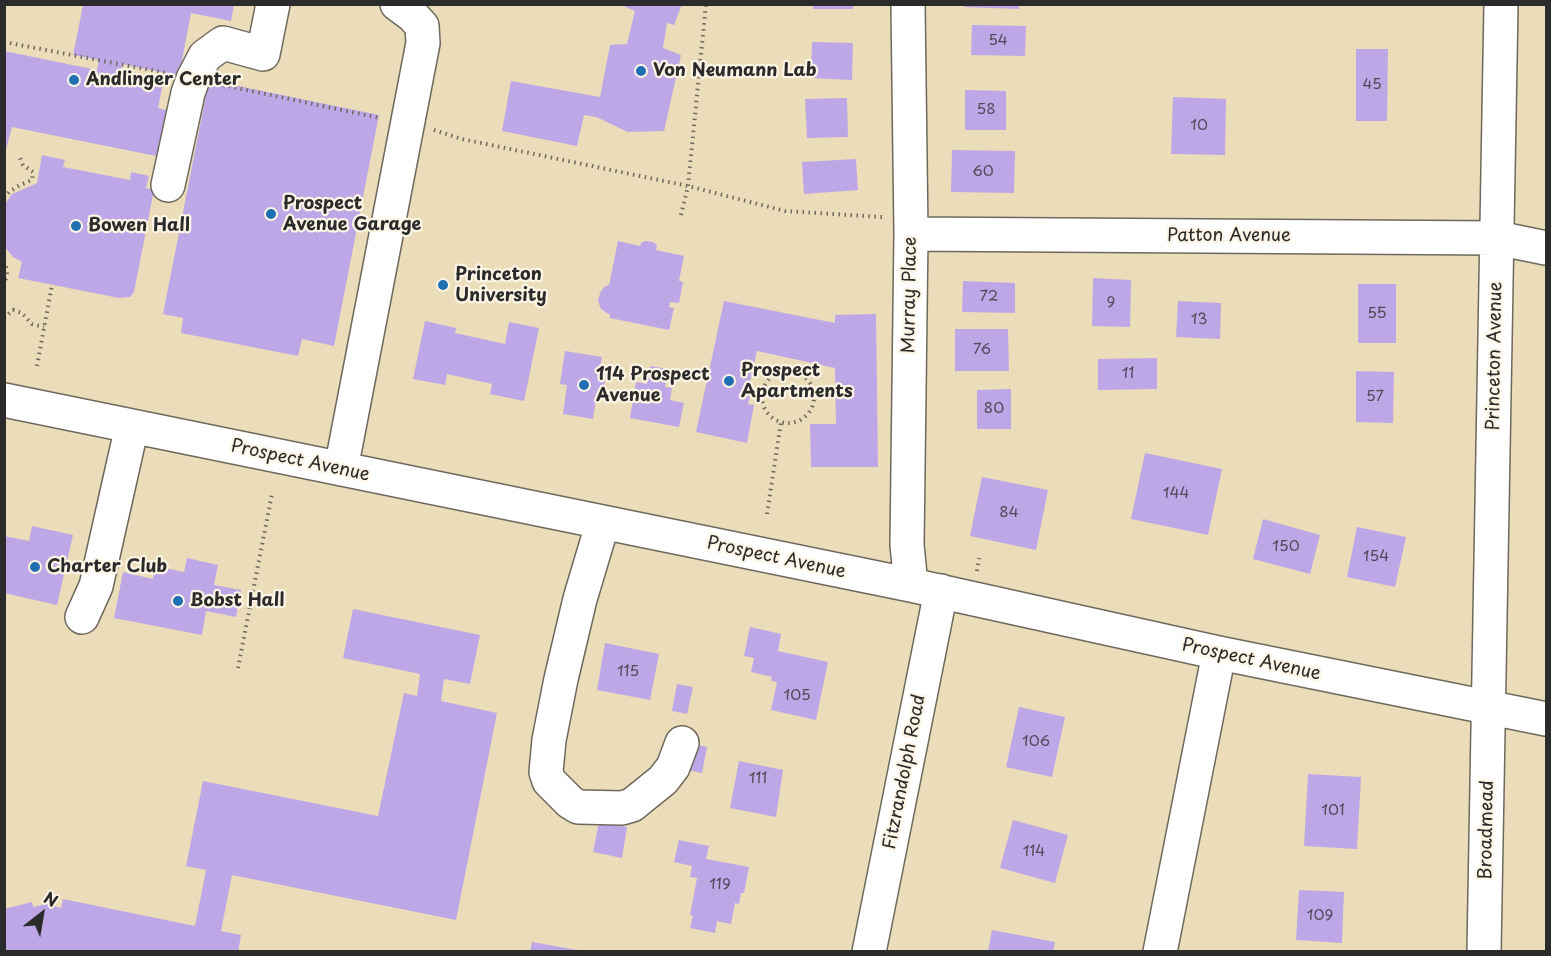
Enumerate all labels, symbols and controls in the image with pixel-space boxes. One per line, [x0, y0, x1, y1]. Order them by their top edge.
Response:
house number: 54 [988, 32, 1008, 50]
place label: Von Neumann Lab [653, 60, 816, 82]
marker: Von Neumann Lab [634, 64, 648, 78]
place label: Andlinger Center [86, 69, 241, 91]
marker: Andlinger Center [67, 73, 81, 87]
house number: 45 [1362, 76, 1382, 94]
house number: 58 [976, 101, 996, 119]
house number: 10 [1190, 117, 1208, 135]
house number: 60 [972, 163, 994, 181]
place label: Prospect Avenue Garage [283, 193, 421, 236]
marker: Prospect Avenue Garage [264, 207, 278, 221]
place label: Bowen Hall [88, 215, 190, 237]
marker: Bowen Hall [69, 219, 83, 233]
street label: Patton Avenue [1167, 225, 1291, 247]
street label: Murray Place [898, 236, 922, 354]
place label: Princeton University [455, 264, 547, 306]
marker: Princeton University [436, 278, 450, 292]
street label: Princeton Avenue [1483, 281, 1507, 431]
house number: 72 [980, 288, 998, 306]
house number: 9 [1107, 294, 1115, 312]
house number: 55 [1367, 305, 1387, 323]
house number: 13 [1191, 311, 1207, 329]
house number: 76 [973, 341, 991, 359]
place label: Prospect Apartments [741, 360, 853, 403]
place label: 114 Prospect Avenue [596, 364, 710, 406]
house number: 11 [1122, 365, 1134, 383]
marker: Prospect Apartments [722, 374, 736, 388]
marker: 114 Prospect Avenue [577, 378, 591, 392]
house number: 57 [1366, 388, 1384, 406]
house number: 80 [984, 400, 1004, 418]
street label: Prospect Avenue [228, 436, 372, 486]
house number: 144 [1163, 485, 1189, 503]
house number: 84 [999, 504, 1019, 522]
street label: Prospect Avenue [704, 533, 848, 583]
house number: 150 [1272, 538, 1300, 556]
house number: 154 [1363, 548, 1389, 566]
place label: Charter Club [47, 556, 167, 578]
marker: Charter Club [28, 560, 42, 574]
place label: Bobst Hall [190, 590, 284, 612]
marker: Bobst Hall [171, 594, 185, 608]
street label: Prospect Avenue [1179, 635, 1323, 685]
house number: 115 [617, 663, 639, 681]
house number: 105 [783, 687, 811, 705]
street label: Fitzrandolph Road [879, 693, 931, 851]
house number: 106 [1022, 733, 1050, 751]
house number: 111 [749, 770, 767, 788]
street label: Broadmead [1475, 780, 1499, 880]
house number: 101 [1321, 802, 1345, 820]
house number: 114 [1023, 843, 1045, 861]
house number: 119 [709, 876, 731, 894]
north arrow [12, 884, 72, 944]
text: N [40, 885, 63, 912]
house number: 109 [1307, 907, 1333, 925]

